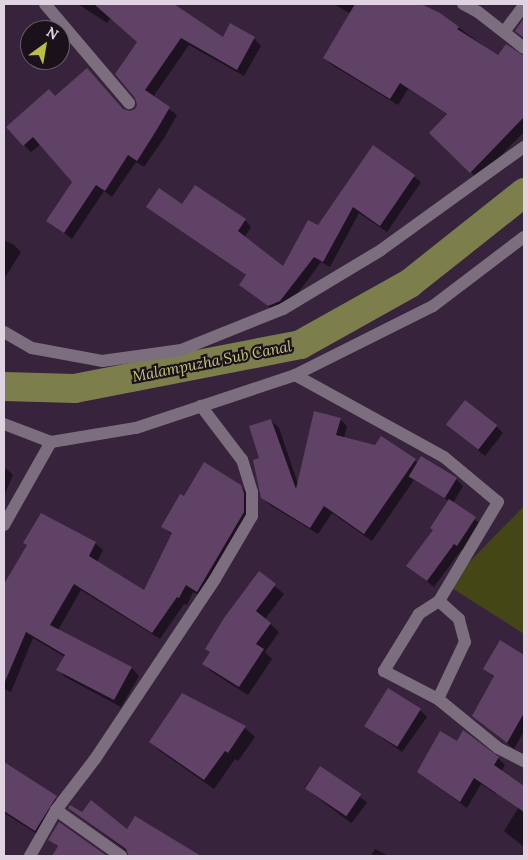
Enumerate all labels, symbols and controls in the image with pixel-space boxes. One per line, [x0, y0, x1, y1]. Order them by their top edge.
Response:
north arrow [20, 20, 70, 70]
text: N [43, 23, 62, 44]
water label: Malampuzha Sub Canal [131, 337, 293, 385]

